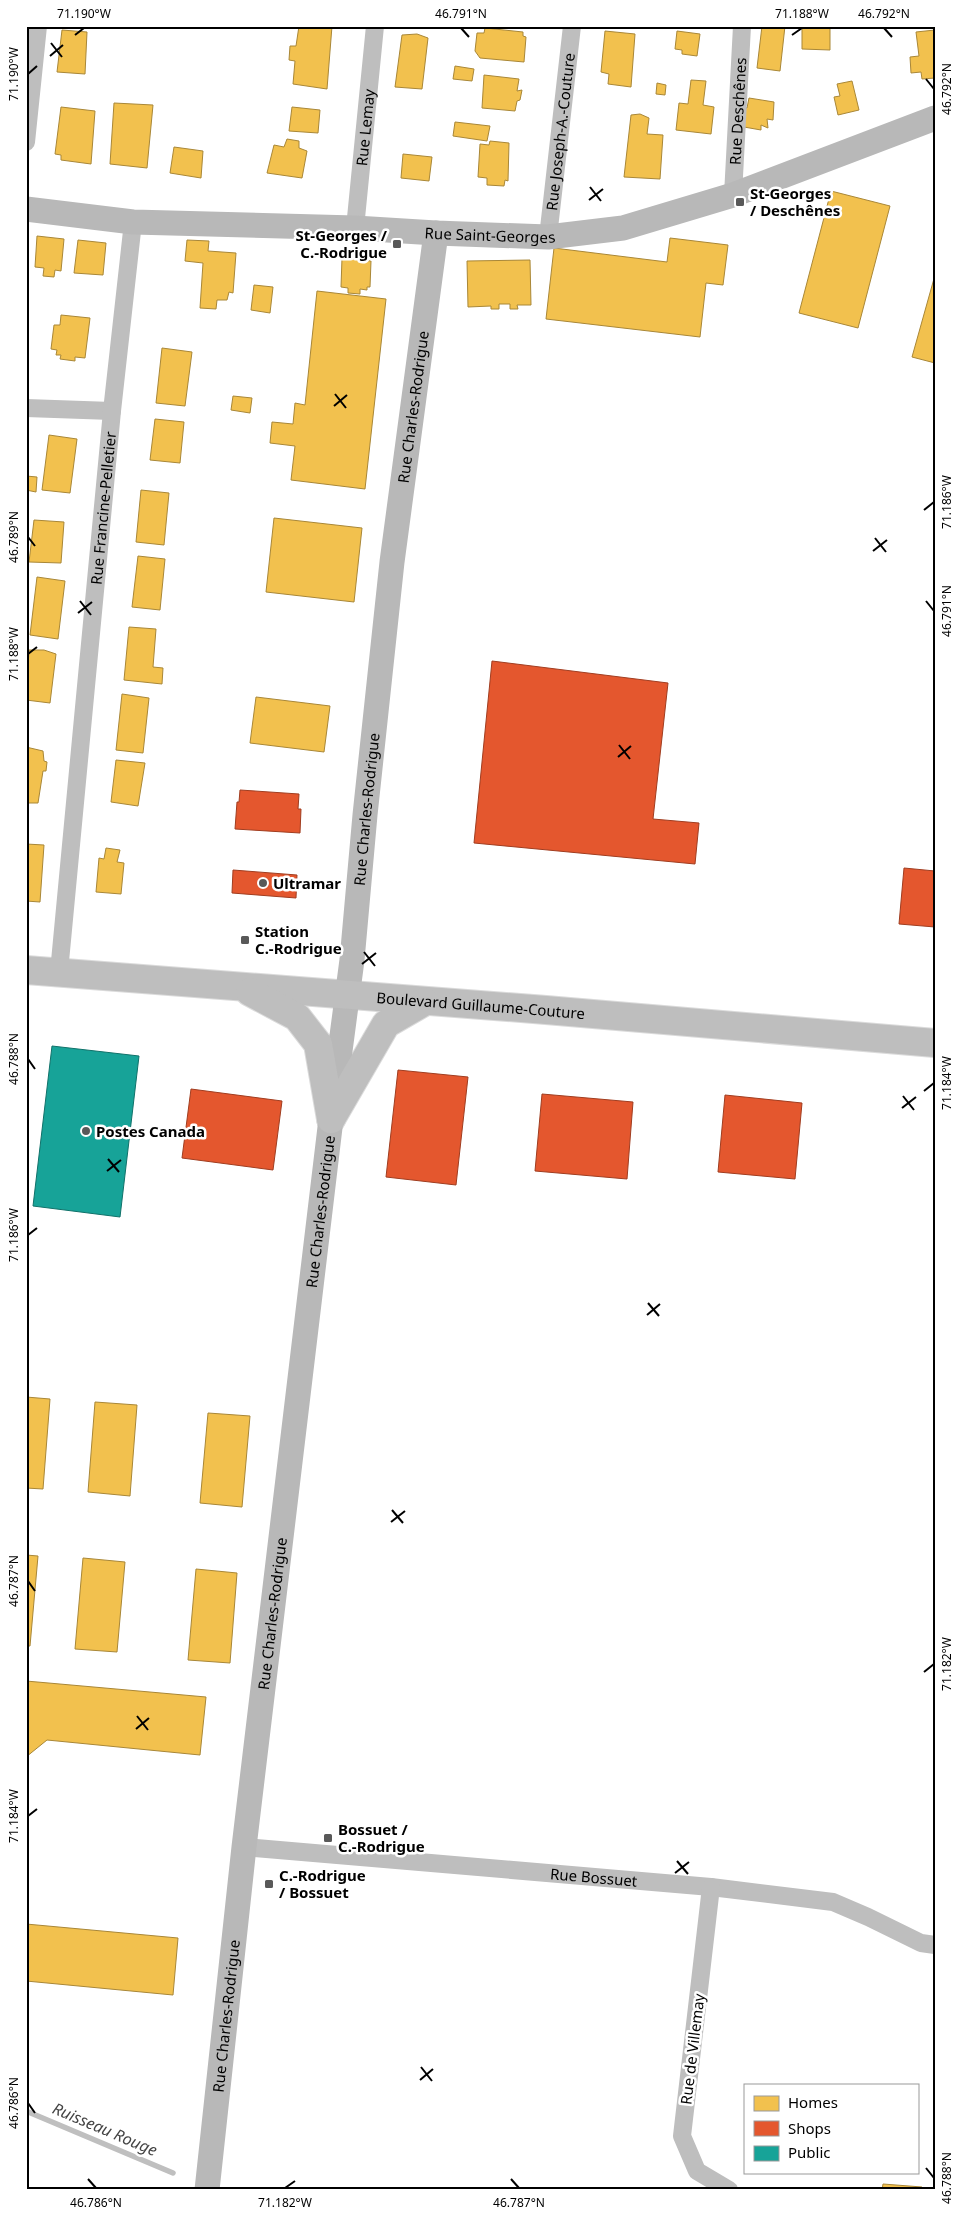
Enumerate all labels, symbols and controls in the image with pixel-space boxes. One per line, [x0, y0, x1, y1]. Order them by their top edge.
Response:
text: 71.190°W [57, 5, 111, 22]
text: 46.791°N [435, 5, 487, 22]
text: 71.188°W [775, 5, 829, 22]
text: 46.792°N [858, 5, 910, 22]
text: 71.190°W [5, 47, 22, 101]
street label: Rue Joseph-A.-Couture [541, 52, 579, 212]
street label: Rue Deschênes [725, 57, 750, 165]
text: 46.792°N [938, 63, 955, 115]
street label: Rue Lemay [351, 88, 379, 167]
place label: St-Georges / Deschênes [750, 183, 840, 220]
marker: St-Georges / Deschênes [734, 196, 746, 208]
street label: Rue Saint-Georges [424, 222, 556, 247]
place label: St-Georges / C.-Rodrigue [296, 225, 388, 262]
marker: St-Georges / C.-Rodrigue [391, 238, 403, 250]
street label: Rue Charles-Rodrigue [393, 330, 433, 484]
street label: Rue Francine-Pelletier [86, 431, 120, 586]
text: 71.186°W [938, 475, 955, 529]
text: 46.789°N [5, 511, 22, 563]
text: 46.791°N [938, 585, 955, 637]
text: 71.188°W [5, 627, 22, 681]
street label: Rue Charles-Rodrigue [349, 732, 384, 886]
place label: Ultramar [273, 873, 341, 893]
marker: Ultramar [257, 877, 269, 889]
place label: Station C.-Rodrigue [255, 921, 342, 958]
marker: Station C.-Rodrigue [239, 934, 251, 946]
street label: Boulevard Guillaume-Couture [376, 987, 586, 1023]
text: 46.788°N [5, 1033, 22, 1085]
text: 71.184°W [938, 1056, 955, 1110]
place label: Postes Canada [96, 1121, 205, 1141]
marker: Postes Canada [80, 1125, 92, 1137]
street label: Rue Charles-Rodrigue [301, 1134, 339, 1289]
text: 71.186°W [5, 1208, 22, 1262]
street label: Rue Charles-Rodrigue [253, 1536, 291, 1691]
text: 46.787°N [5, 1555, 22, 1607]
text: 71.182°W [938, 1637, 955, 1691]
text: 71.184°W [5, 1789, 22, 1843]
place label: Bossuet / C.-Rodrigue [338, 1819, 425, 1856]
marker: Bossuet / C.-Rodrigue [322, 1832, 334, 1844]
street label: Rue Bossuet [549, 1863, 639, 1891]
place label: C.-Rodrigue / Bossuet [279, 1865, 366, 1902]
marker: C.-Rodrigue / Bossuet [263, 1878, 275, 1890]
street label: Rue Charles-Rodrigue [208, 1939, 244, 2093]
street label: Rue de Villemay [675, 1992, 709, 2106]
text: 46.786°N [5, 2077, 22, 2129]
legend [744, 2084, 918, 2174]
text: Homes [788, 2092, 838, 2112]
water label: Ruisseau Rouge [49, 2097, 161, 2161]
text: Shops [788, 2118, 831, 2138]
text: Public [788, 2142, 831, 2162]
text: 46.788°N [938, 2152, 955, 2204]
text: 46.786°N [70, 2194, 122, 2211]
text: 71.182°W [258, 2194, 312, 2211]
text: 46.787°N [493, 2194, 545, 2211]

